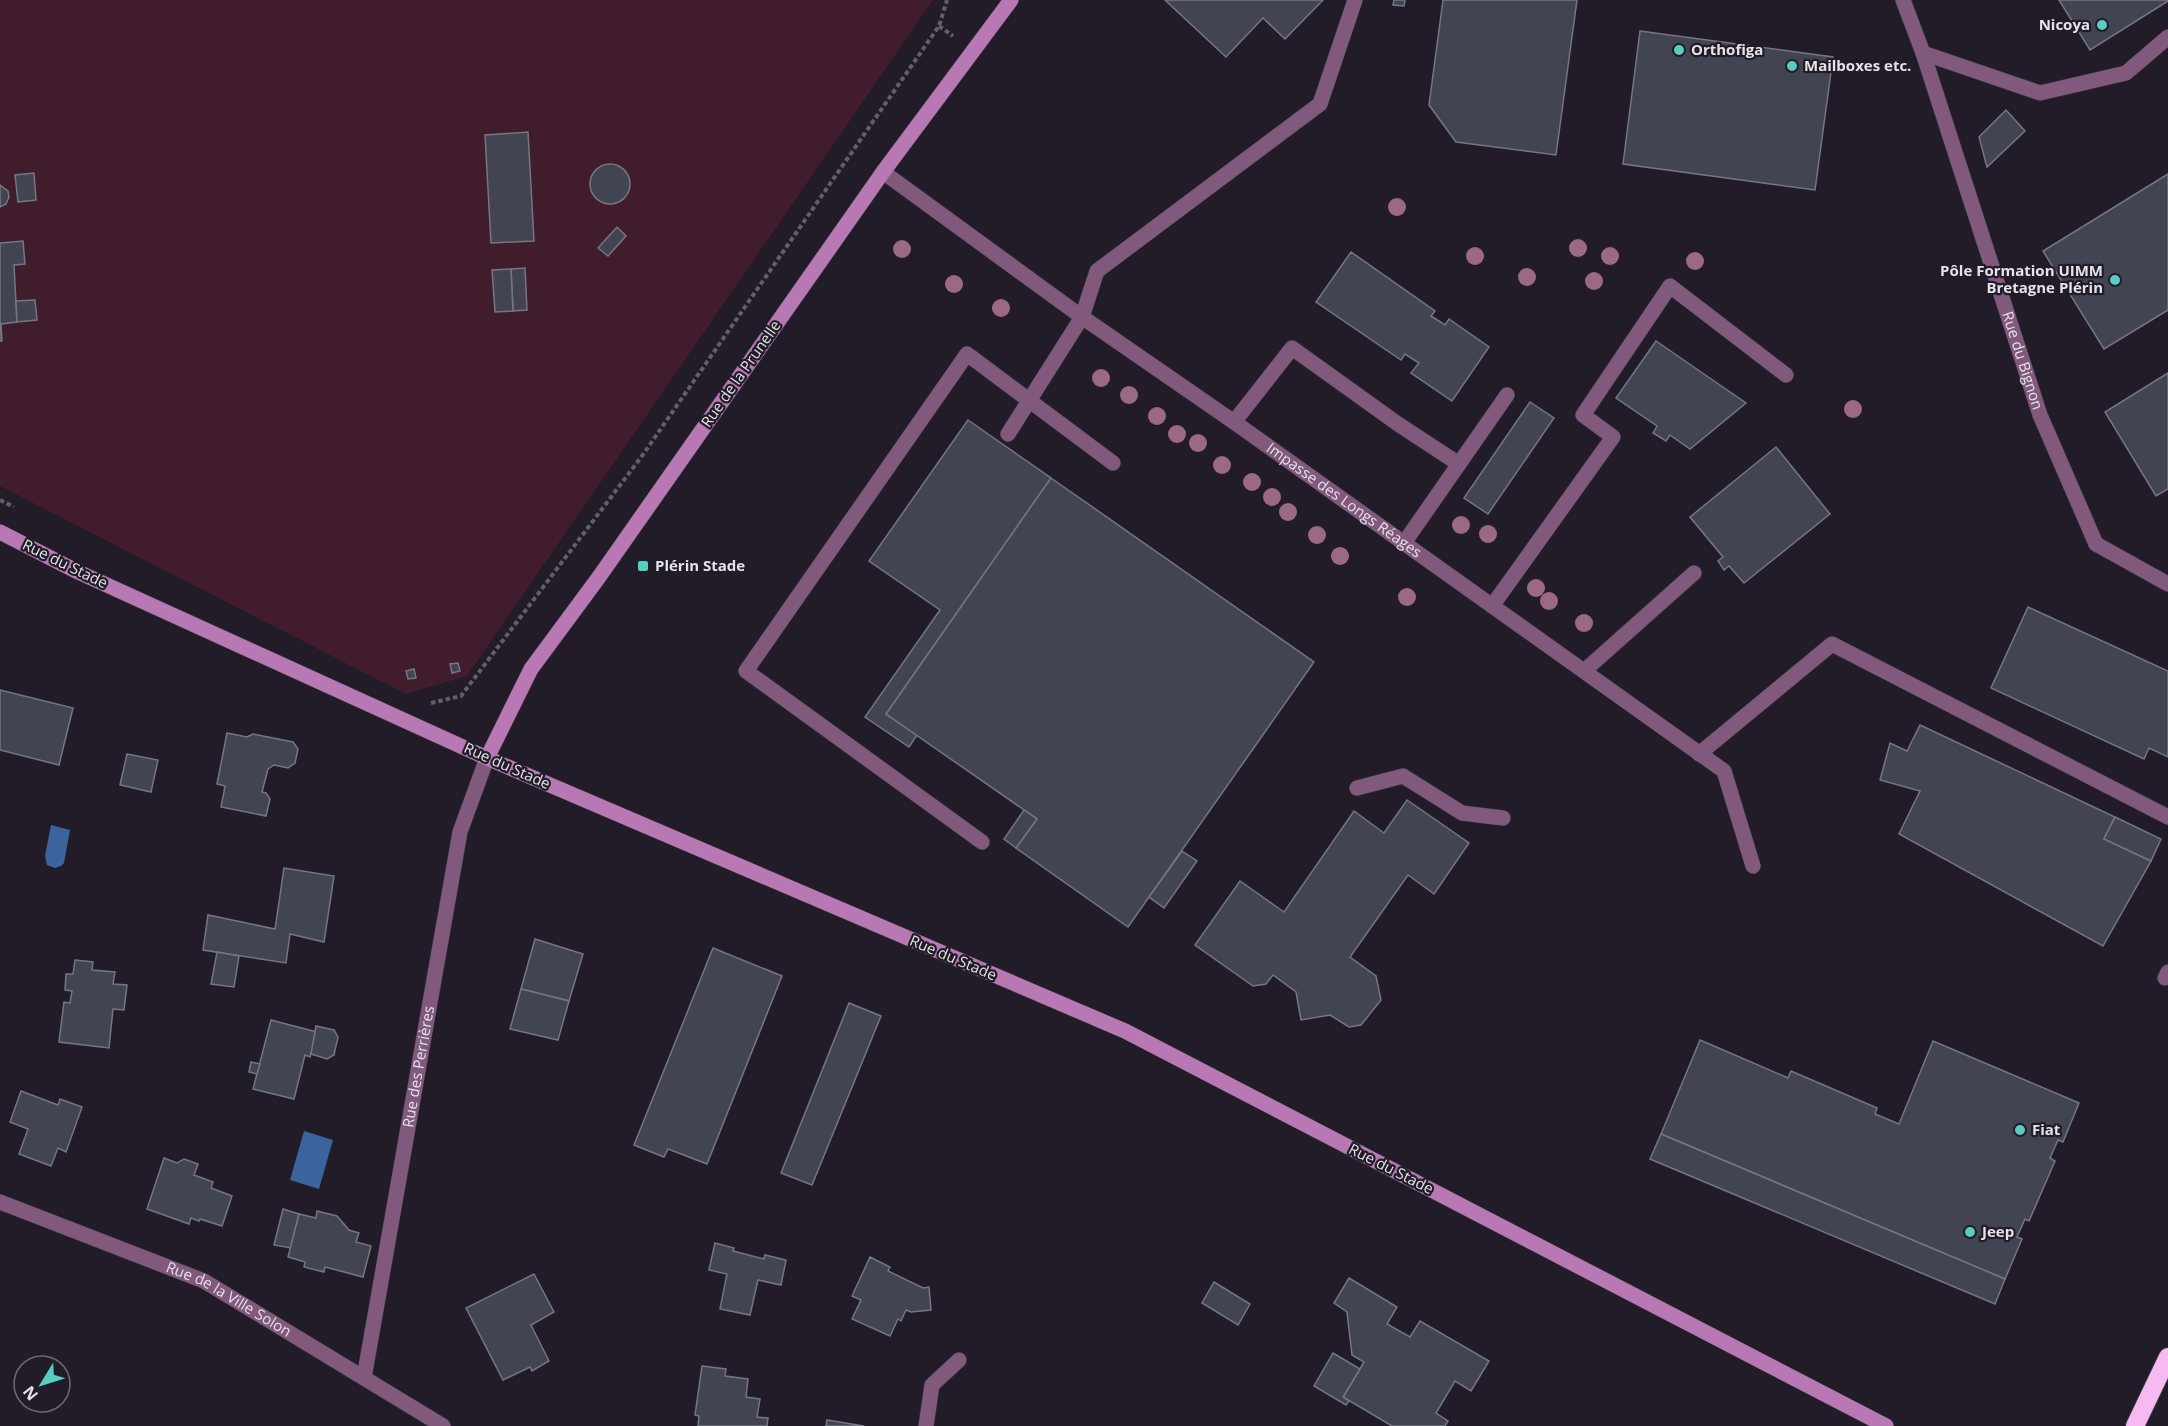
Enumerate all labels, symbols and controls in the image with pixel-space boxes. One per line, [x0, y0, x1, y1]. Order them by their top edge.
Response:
place label: Nicoya [2039, 14, 2090, 34]
marker: Nicoya [2095, 18, 2109, 32]
place label: Orthofiga [1691, 39, 1763, 59]
marker: Orthofiga [1672, 43, 1686, 57]
place label: Mailboxes etc. [1804, 55, 1911, 75]
marker: Mailboxes etc. [1785, 59, 1799, 73]
place label: Pôle Formation UIMM Bretagne Plérin [1940, 260, 2103, 297]
marker: Pôle Formation UIMM Bretagne Plérin [2108, 273, 2122, 287]
street label: Rue du Bignon [1998, 309, 2049, 412]
street label: Rue de la Prunelle [696, 316, 785, 431]
street label: Impasse des Longs Réages [1263, 437, 1426, 562]
street label: Rue du Stade [19, 534, 111, 592]
place label: Plérin Stade [655, 555, 745, 575]
marker: Plérin Stade [636, 559, 650, 573]
street label: Rue du Stade [461, 737, 554, 793]
street label: Rue du Stade [907, 930, 1000, 984]
street label: Rue des Perrières [397, 1004, 438, 1129]
place label: Fiat [2032, 1119, 2061, 1139]
marker: Fiat [2013, 1123, 2027, 1137]
street label: Rue du Stade [1346, 1138, 1437, 1198]
place label: Jeep [1980, 1221, 2014, 1241]
marker: Jeep [1963, 1225, 1977, 1239]
street label: Rue de la Ville Solon [163, 1256, 296, 1341]
north arrow [12, 1354, 72, 1414]
text: N [18, 1381, 43, 1405]

